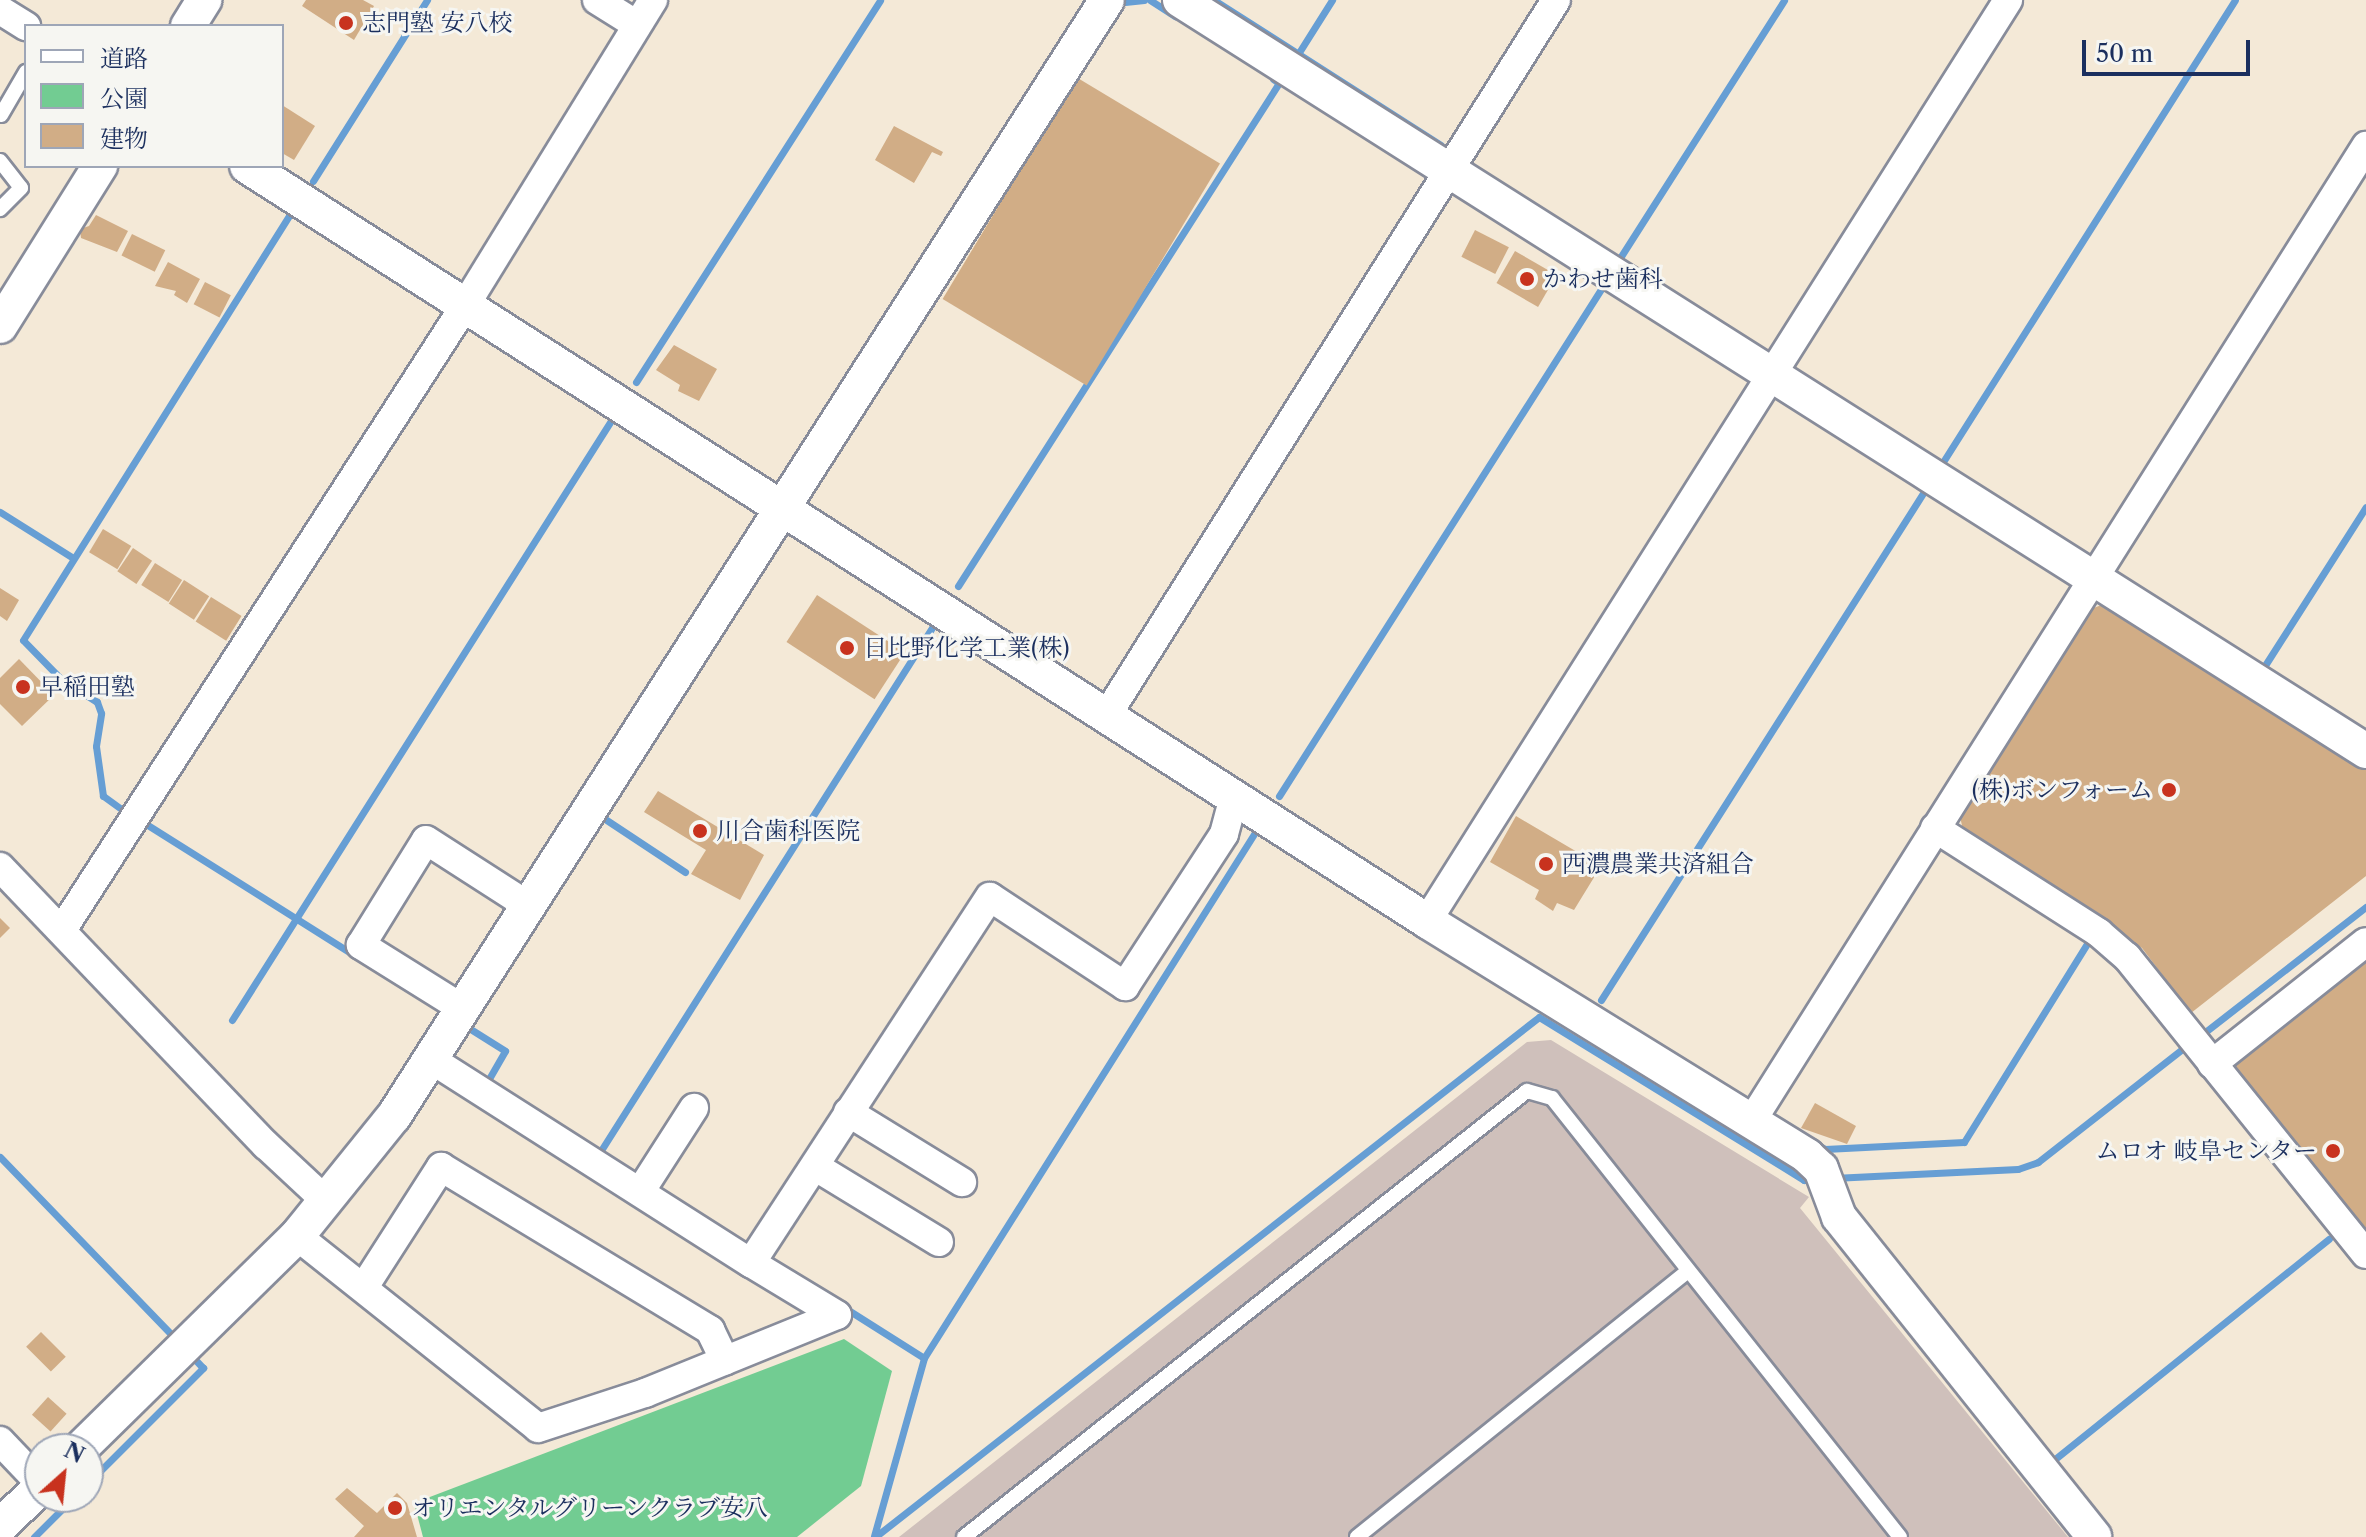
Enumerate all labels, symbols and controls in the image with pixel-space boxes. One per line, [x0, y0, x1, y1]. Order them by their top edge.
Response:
place label: 志門塾 安八校 [362, 9, 512, 37]
marker: 志門塾 安八校 [337, 14, 355, 32]
legend [24, 24, 284, 168]
scale bar [2086, 24, 2254, 74]
text: 50 m [2096, 39, 2153, 68]
text: 道路 [100, 44, 148, 73]
text: 公園 [100, 84, 148, 113]
text: 建物 [100, 124, 148, 153]
place label: かわせ歯科 [1543, 265, 1663, 293]
marker: かわせ歯科 [1518, 270, 1536, 288]
place label: 日比野化学工業(株) [863, 634, 1070, 662]
marker: 日比野化学工業(株) [838, 639, 856, 657]
place label: 早稲田塾 [39, 673, 135, 701]
marker: 早稲田塾 [14, 678, 32, 696]
place label: (株)ボンフォーム [1970, 776, 2153, 804]
marker: (株)ボンフォーム [2160, 781, 2178, 799]
place label: 川合歯科医院 [716, 817, 860, 845]
marker: 川合歯科医院 [691, 822, 709, 840]
place label: 西濃農業共済組合 [1562, 850, 1754, 878]
marker: 西濃農業共済組合 [1537, 855, 1555, 873]
place label: ムロオ 岐阜センター [2095, 1137, 2317, 1165]
marker: ムロオ 岐阜センター [2324, 1142, 2342, 1160]
north arrow [24, 1433, 104, 1513]
text: N [60, 1437, 89, 1469]
place label: オリエンタルグリーンクラブ安八 [411, 1494, 771, 1522]
marker: オリエンタルグリーンクラブ安八 [386, 1499, 404, 1517]

